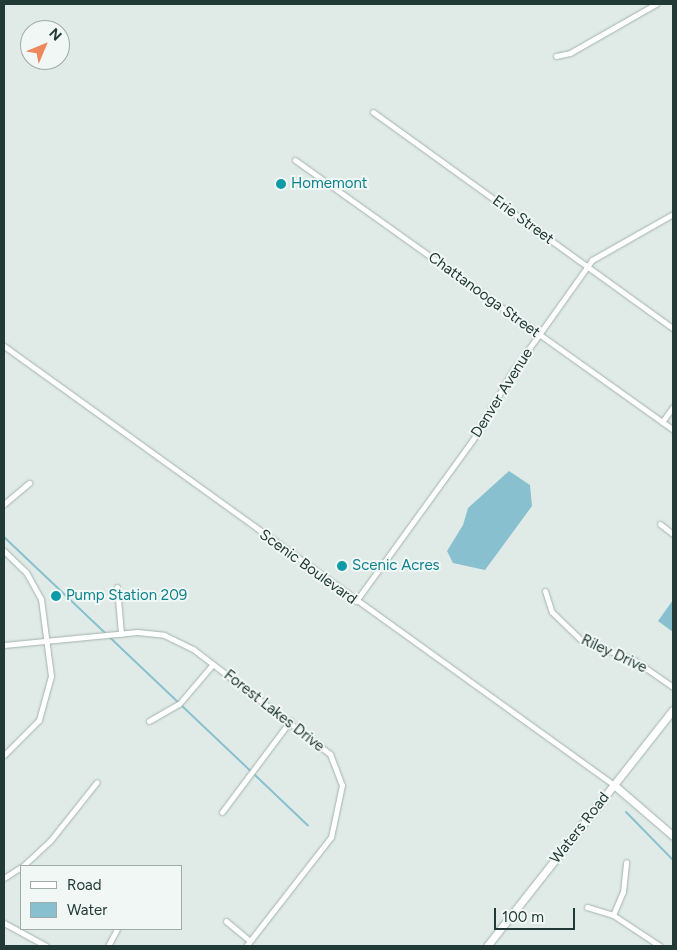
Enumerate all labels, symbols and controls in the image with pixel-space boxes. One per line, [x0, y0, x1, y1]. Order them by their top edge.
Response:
north arrow [20, 20, 70, 70]
text: N [45, 25, 65, 45]
place label: Homemont [291, 175, 367, 193]
marker: Homemont [275, 178, 287, 190]
street label: Erie Street [489, 192, 557, 248]
street label: Chattanooga Street [425, 248, 543, 342]
street label: Denver Avenue [467, 345, 537, 441]
street label: Scenic Boulevard [256, 526, 360, 608]
place label: Scenic Acres [352, 557, 440, 575]
marker: Scenic Acres [336, 560, 348, 572]
place label: Pump Station 209 [66, 587, 187, 605]
marker: Pump Station 209 [50, 590, 62, 602]
street label: Riley Drive [578, 631, 650, 677]
street label: Forest Lakes Drive [220, 666, 328, 756]
street label: Waters Road [547, 789, 613, 867]
legend [20, 865, 182, 930]
text: Road [67, 876, 102, 894]
scale bar [497, 898, 578, 930]
text: Water [67, 901, 107, 919]
text: 100 m [502, 908, 544, 926]

